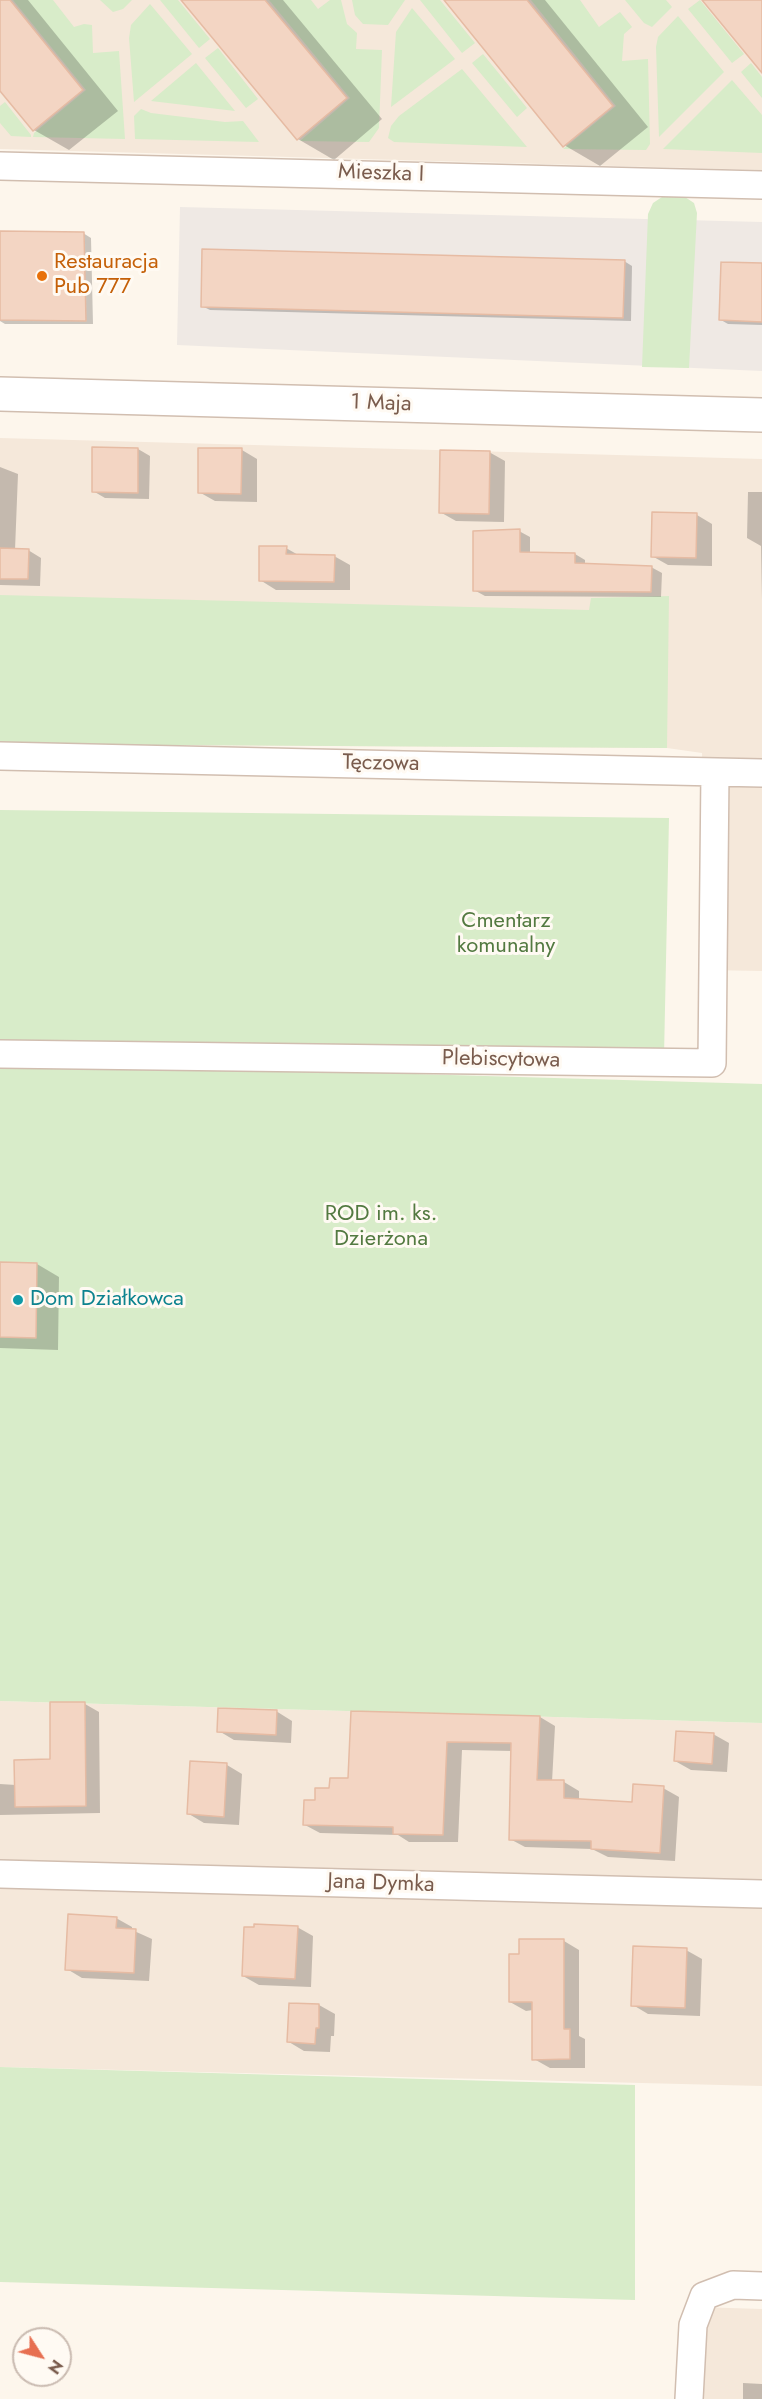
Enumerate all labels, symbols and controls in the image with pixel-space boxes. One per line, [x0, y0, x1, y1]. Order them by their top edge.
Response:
street label: Mieszka I [338, 159, 424, 189]
place label: Restauracja Pub 777 [54, 250, 159, 302]
marker: Restauracja Pub 777 [35, 269, 49, 283]
street label: 1 Maja [350, 390, 412, 418]
street label: Tęczowa [342, 750, 420, 778]
park label: Cmentarz komunalny [457, 909, 555, 960]
street label: Plebiscytowa [442, 1046, 560, 1074]
park label: ROD im. ks. Dzierżona [325, 1202, 437, 1254]
place label: Dom Działkowca [30, 1287, 184, 1313]
marker: Dom Działkowca [11, 1293, 25, 1307]
street label: Jana Dymka [327, 1869, 435, 1899]
north arrow [12, 2327, 72, 2387]
text: N [42, 2355, 68, 2379]

